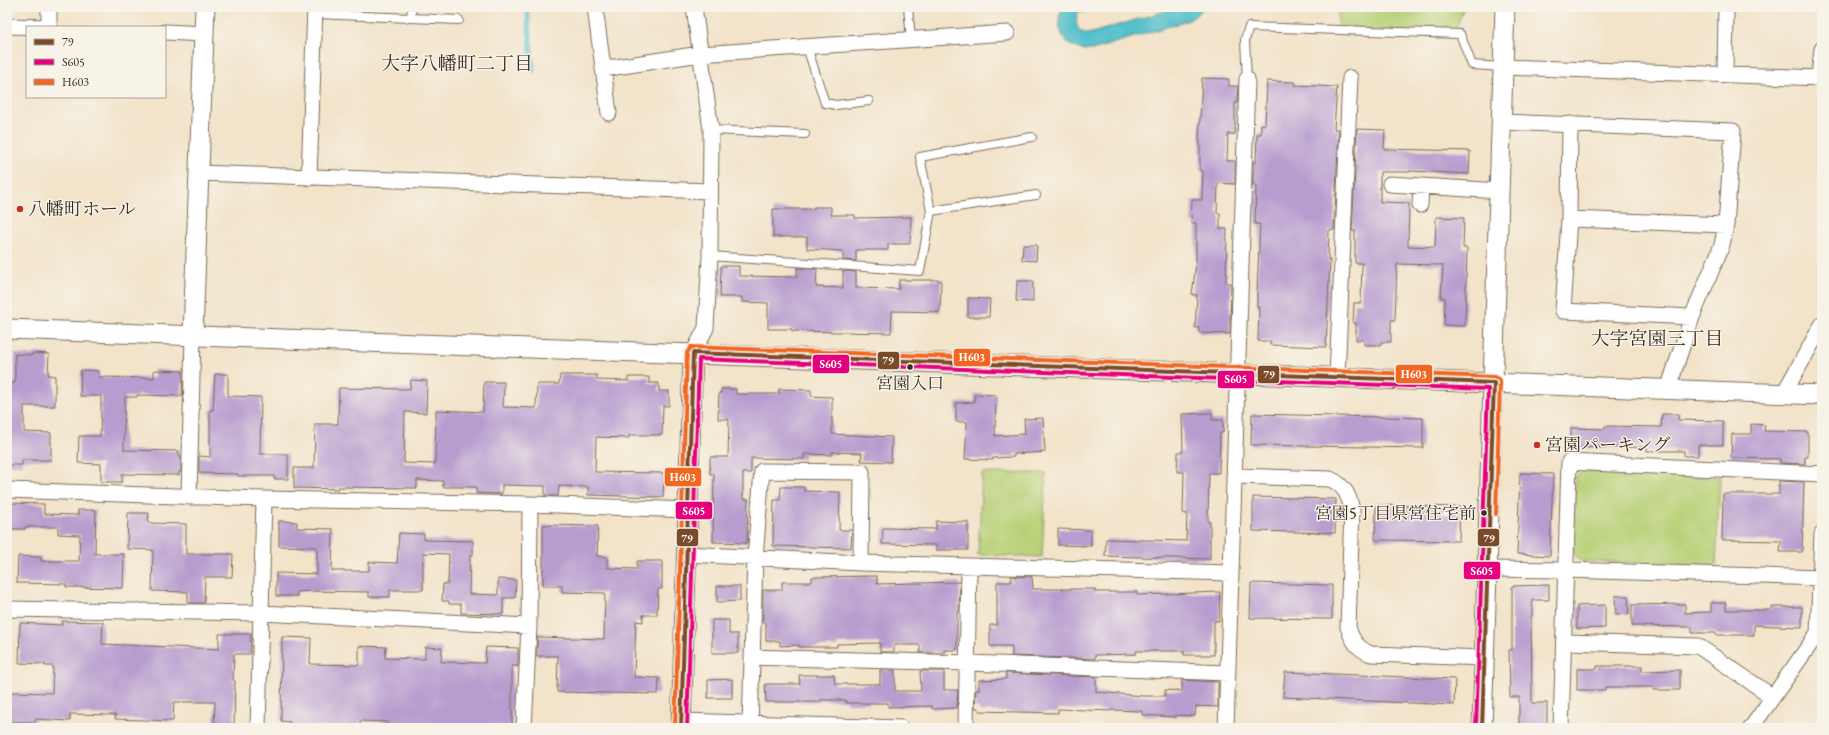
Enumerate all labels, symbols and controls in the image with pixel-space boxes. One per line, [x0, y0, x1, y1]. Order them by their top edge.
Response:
legend [26, 26, 166, 98]
text: 79 [62, 34, 74, 50]
district label: 大字八幡町二丁目 [381, 51, 533, 76]
text: S605 [62, 54, 85, 70]
text: H603 [62, 74, 89, 90]
place label: 八幡町ホール [28, 197, 136, 220]
marker: 八幡町ホール [15, 204, 25, 214]
district label: 大字宮園三丁目 [1590, 326, 1724, 351]
line badge: H603 [953, 348, 991, 367]
text: H603 [959, 350, 985, 364]
line badge: 79 [877, 351, 900, 370]
text: 79 [882, 353, 894, 367]
line badge: S605 [812, 354, 850, 374]
text: S605 [820, 357, 842, 371]
marker: 宮園入口 [905, 362, 915, 372]
line badge: H603 [1395, 364, 1433, 384]
line badge: 79 [1257, 365, 1280, 384]
text: 79 [1263, 367, 1275, 381]
text: H603 [1401, 367, 1427, 381]
line badge: S605 [1217, 370, 1255, 389]
place label: 宮園入口 [876, 372, 944, 394]
text: S605 [1225, 372, 1247, 386]
place label: 宮園パーキング [1545, 433, 1670, 456]
marker: 宮園パーキング [1532, 440, 1542, 450]
line badge: H603 [664, 467, 702, 487]
text: H603 [670, 470, 696, 484]
line badge: S605 [675, 501, 713, 520]
place label: 宮園5丁目県営住宅前 [1315, 502, 1476, 524]
text: S605 [683, 504, 705, 518]
marker: 宮園5丁目県営住宅前 [1479, 508, 1489, 518]
line badge: 79 [676, 528, 699, 547]
line badge: 79 [1477, 528, 1500, 547]
text: 79 [681, 531, 693, 545]
text: 79 [1483, 531, 1495, 545]
line badge: S605 [1463, 561, 1501, 580]
text: S605 [1471, 564, 1493, 578]

